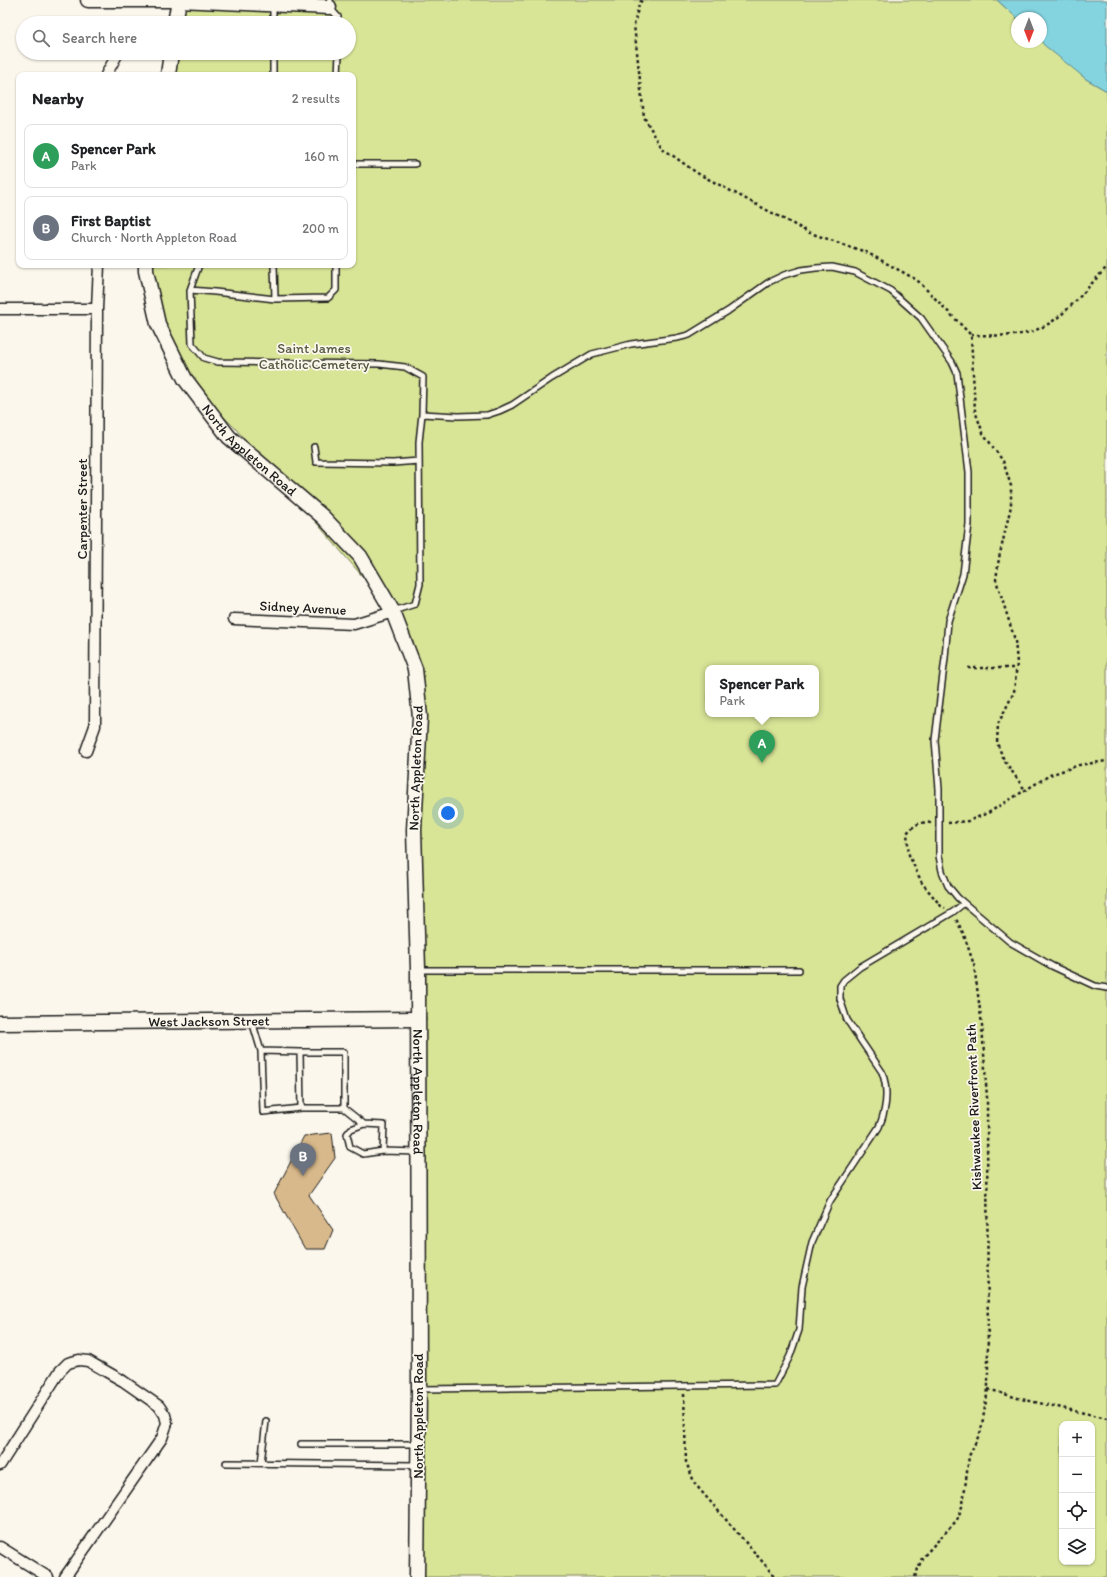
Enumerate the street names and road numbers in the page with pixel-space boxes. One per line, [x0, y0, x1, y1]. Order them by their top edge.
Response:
street label: North Appleton Road [199, 401, 301, 500]
street label: Carpenter Street [74, 458, 91, 560]
street label: Sidney Avenue [259, 597, 347, 619]
street label: North Appleton Road [405, 705, 427, 831]
street label: West Jackson Street [148, 1012, 270, 1030]
street label: Kishwaukee Riverfront Path [963, 1023, 985, 1190]
street label: North Appleton Road [410, 1029, 427, 1155]
street label: North Appleton Road [410, 1353, 427, 1479]

